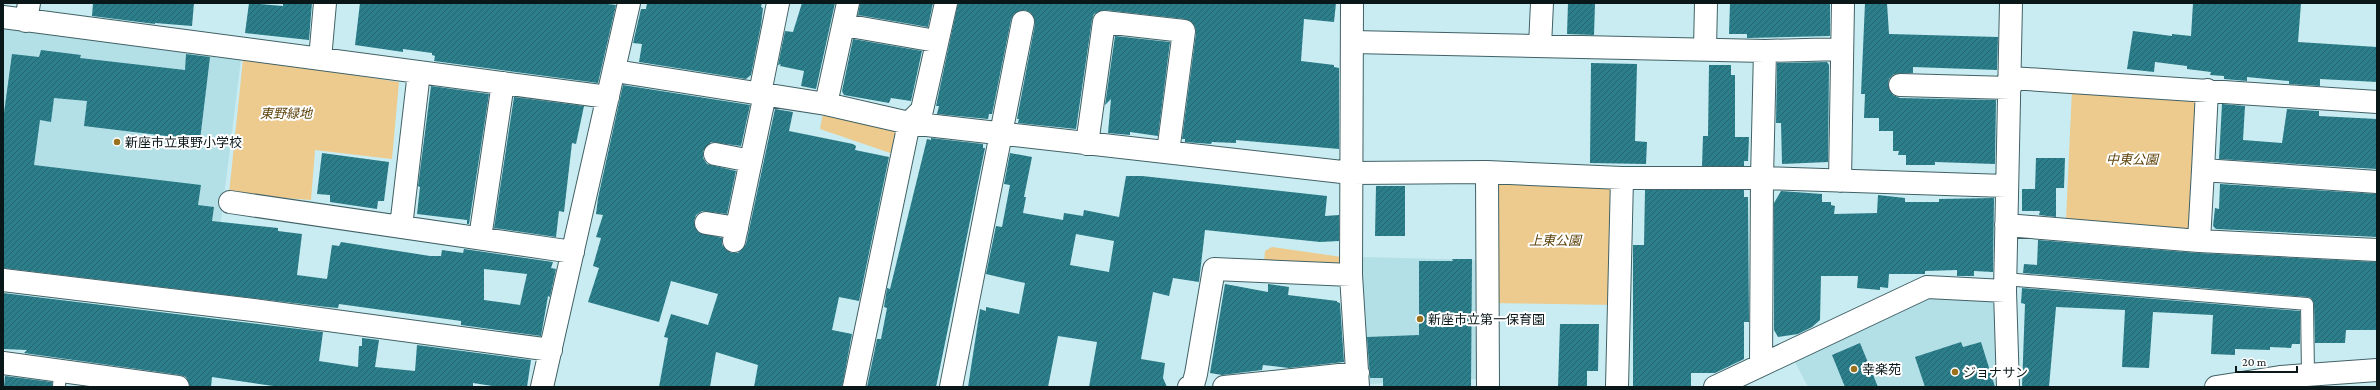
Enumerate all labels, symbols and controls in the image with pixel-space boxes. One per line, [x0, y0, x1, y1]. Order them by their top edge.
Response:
park label: 東野緑地 [260, 106, 314, 121]
place label: 新座市立東野小学校 [125, 135, 242, 150]
marker: 新座市立東野小学校 [112, 137, 122, 147]
park label: 中東公園 [2106, 152, 2160, 167]
park label: 上東公園 [1529, 233, 1583, 248]
place label: 新座市立第一保育園 [1428, 312, 1545, 327]
marker: 新座市立第一保育園 [1415, 314, 1425, 324]
scale bar [2236, 348, 2297, 374]
text: 20 m [2242, 355, 2267, 369]
place label: 幸楽苑 [1862, 362, 1901, 377]
marker: 幸楽苑 [1849, 364, 1859, 374]
place label: ジョナサン [1963, 365, 2028, 380]
marker: ジョナサン [1950, 367, 1960, 377]

